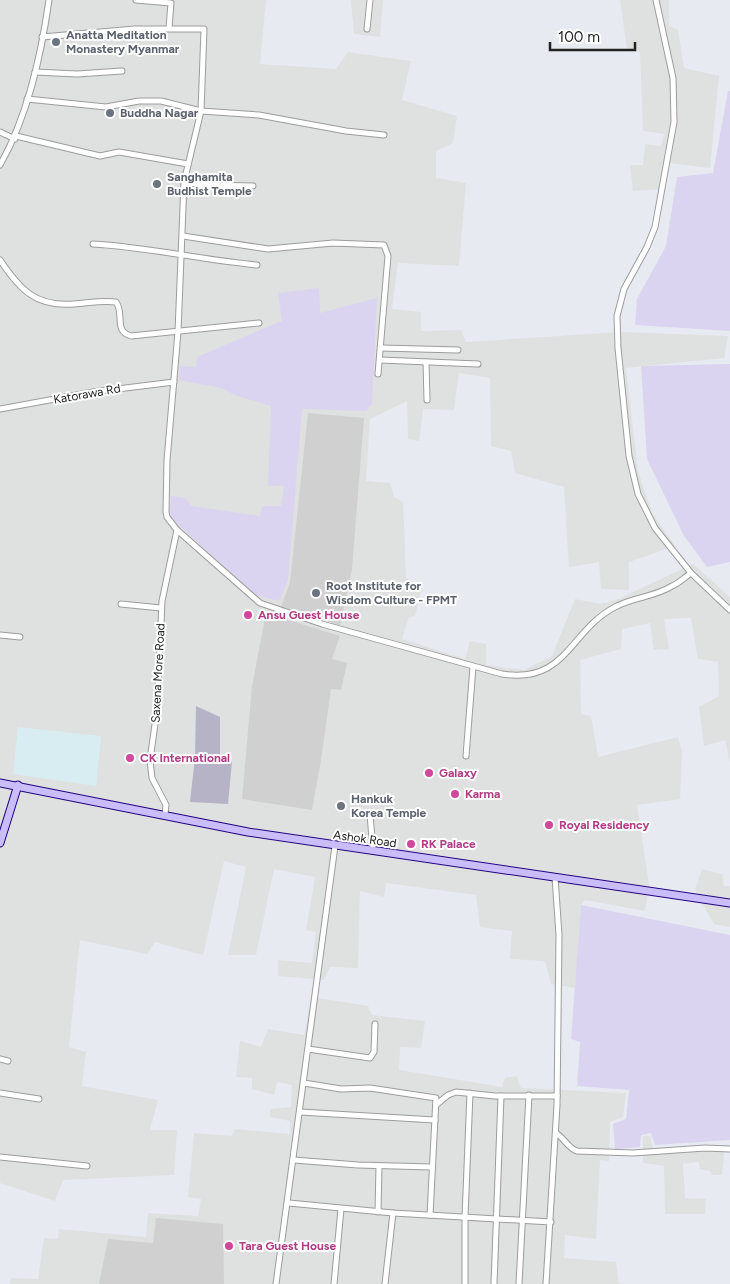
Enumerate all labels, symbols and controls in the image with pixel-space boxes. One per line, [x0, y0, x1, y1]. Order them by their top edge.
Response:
scale bar [550, 20, 635, 52]
place label: Anatta Meditation Monastery Myanmar [66, 28, 180, 56]
text: 100 m [558, 28, 600, 46]
marker: Anatta Meditation Monastery Myanmar [50, 36, 62, 48]
place label: Buddha Nagar [120, 106, 199, 120]
marker: Buddha Nagar [104, 107, 116, 119]
place label: Sanghamita Budhist Temple [167, 170, 252, 198]
marker: Sanghamita Budhist Temple [151, 178, 163, 190]
street label: Katorawa Rd [52, 381, 122, 407]
place label: Root Institute for Wisdom Culture - FPMT [326, 579, 457, 607]
marker: Root Institute for Wisdom Culture - FPMT [310, 587, 322, 599]
place label: Ansu Guest House [258, 608, 360, 622]
marker: Ansu Guest House [242, 609, 254, 621]
street label: Saxena More Road [148, 623, 168, 723]
place label: CK International [140, 751, 230, 765]
marker: CK International [124, 752, 136, 764]
place label: Galaxy [439, 766, 477, 780]
marker: Galaxy [423, 767, 435, 779]
place label: Karma [465, 787, 500, 801]
marker: Karma [449, 788, 461, 800]
place label: Hankuk Korea Temple [351, 792, 427, 820]
marker: Hankuk Korea Temple [335, 800, 347, 812]
place label: Royal Residency [559, 818, 649, 832]
marker: Royal Residency [543, 819, 555, 831]
street label: Ashok Road [332, 828, 398, 850]
place label: RK Palace [421, 837, 476, 851]
marker: RK Palace [405, 838, 417, 850]
place label: Tara Guest House [239, 1239, 336, 1253]
marker: Tara Guest House [223, 1240, 235, 1252]

